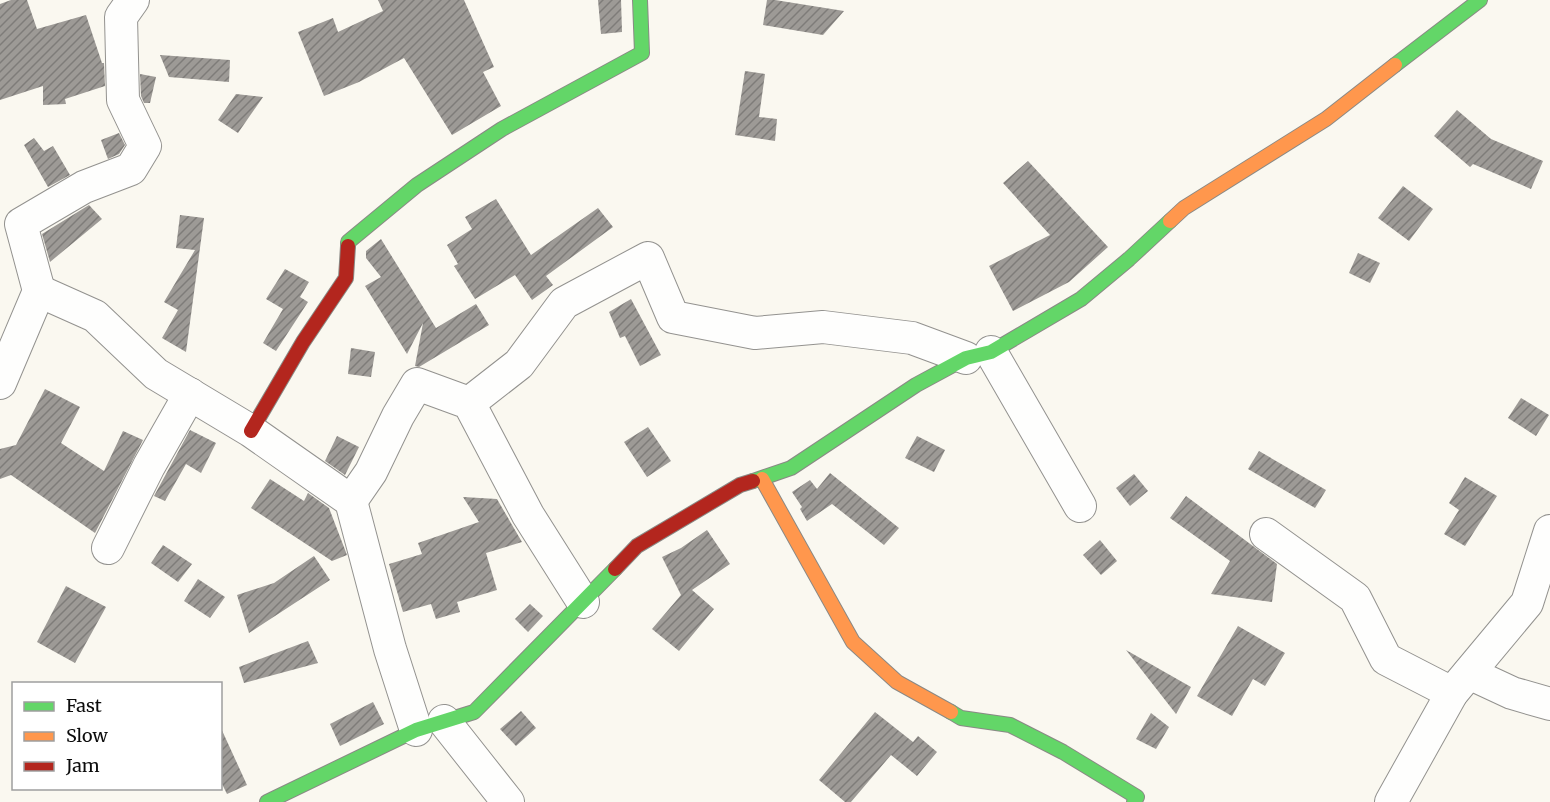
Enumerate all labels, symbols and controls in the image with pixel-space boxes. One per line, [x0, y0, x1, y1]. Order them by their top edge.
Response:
legend [12, 682, 222, 790]
text: Fast [66, 694, 102, 717]
text: Slow [66, 724, 109, 747]
text: Jam [65, 754, 100, 777]

